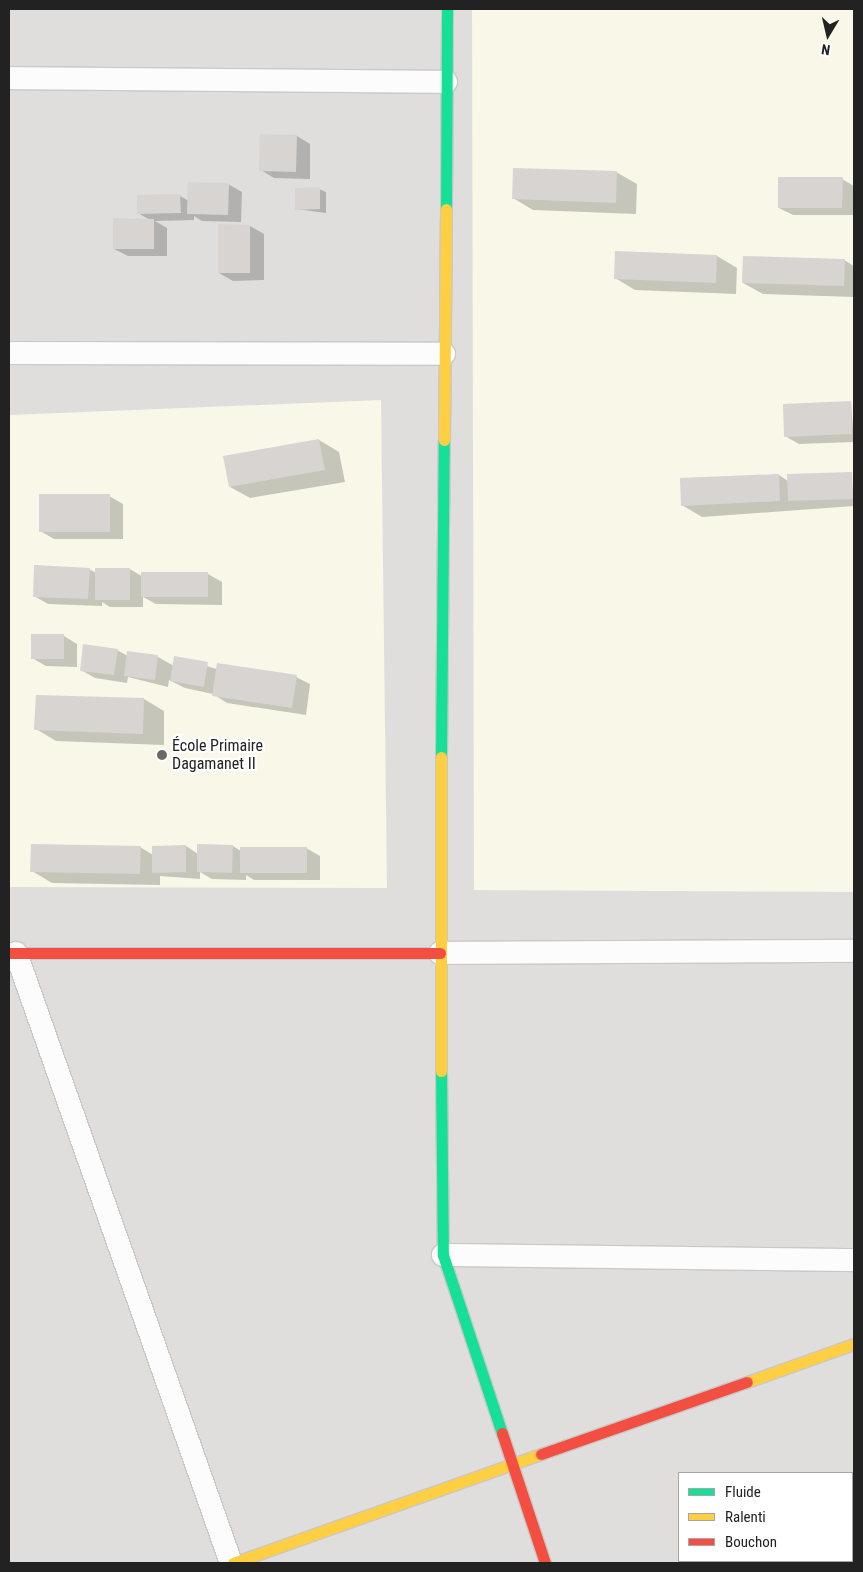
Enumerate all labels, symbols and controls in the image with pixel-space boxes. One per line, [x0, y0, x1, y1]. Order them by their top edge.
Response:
north arrow [803, 10, 853, 60]
text: N [820, 41, 831, 58]
place label: École Primaire Dagamanet II [172, 736, 263, 774]
marker: École Primaire Dagamanet II [156, 749, 168, 761]
legend [678, 1472, 853, 1562]
text: Fluide [725, 1483, 761, 1501]
text: Ralenti [725, 1508, 766, 1526]
text: Bouchon [725, 1533, 777, 1551]

